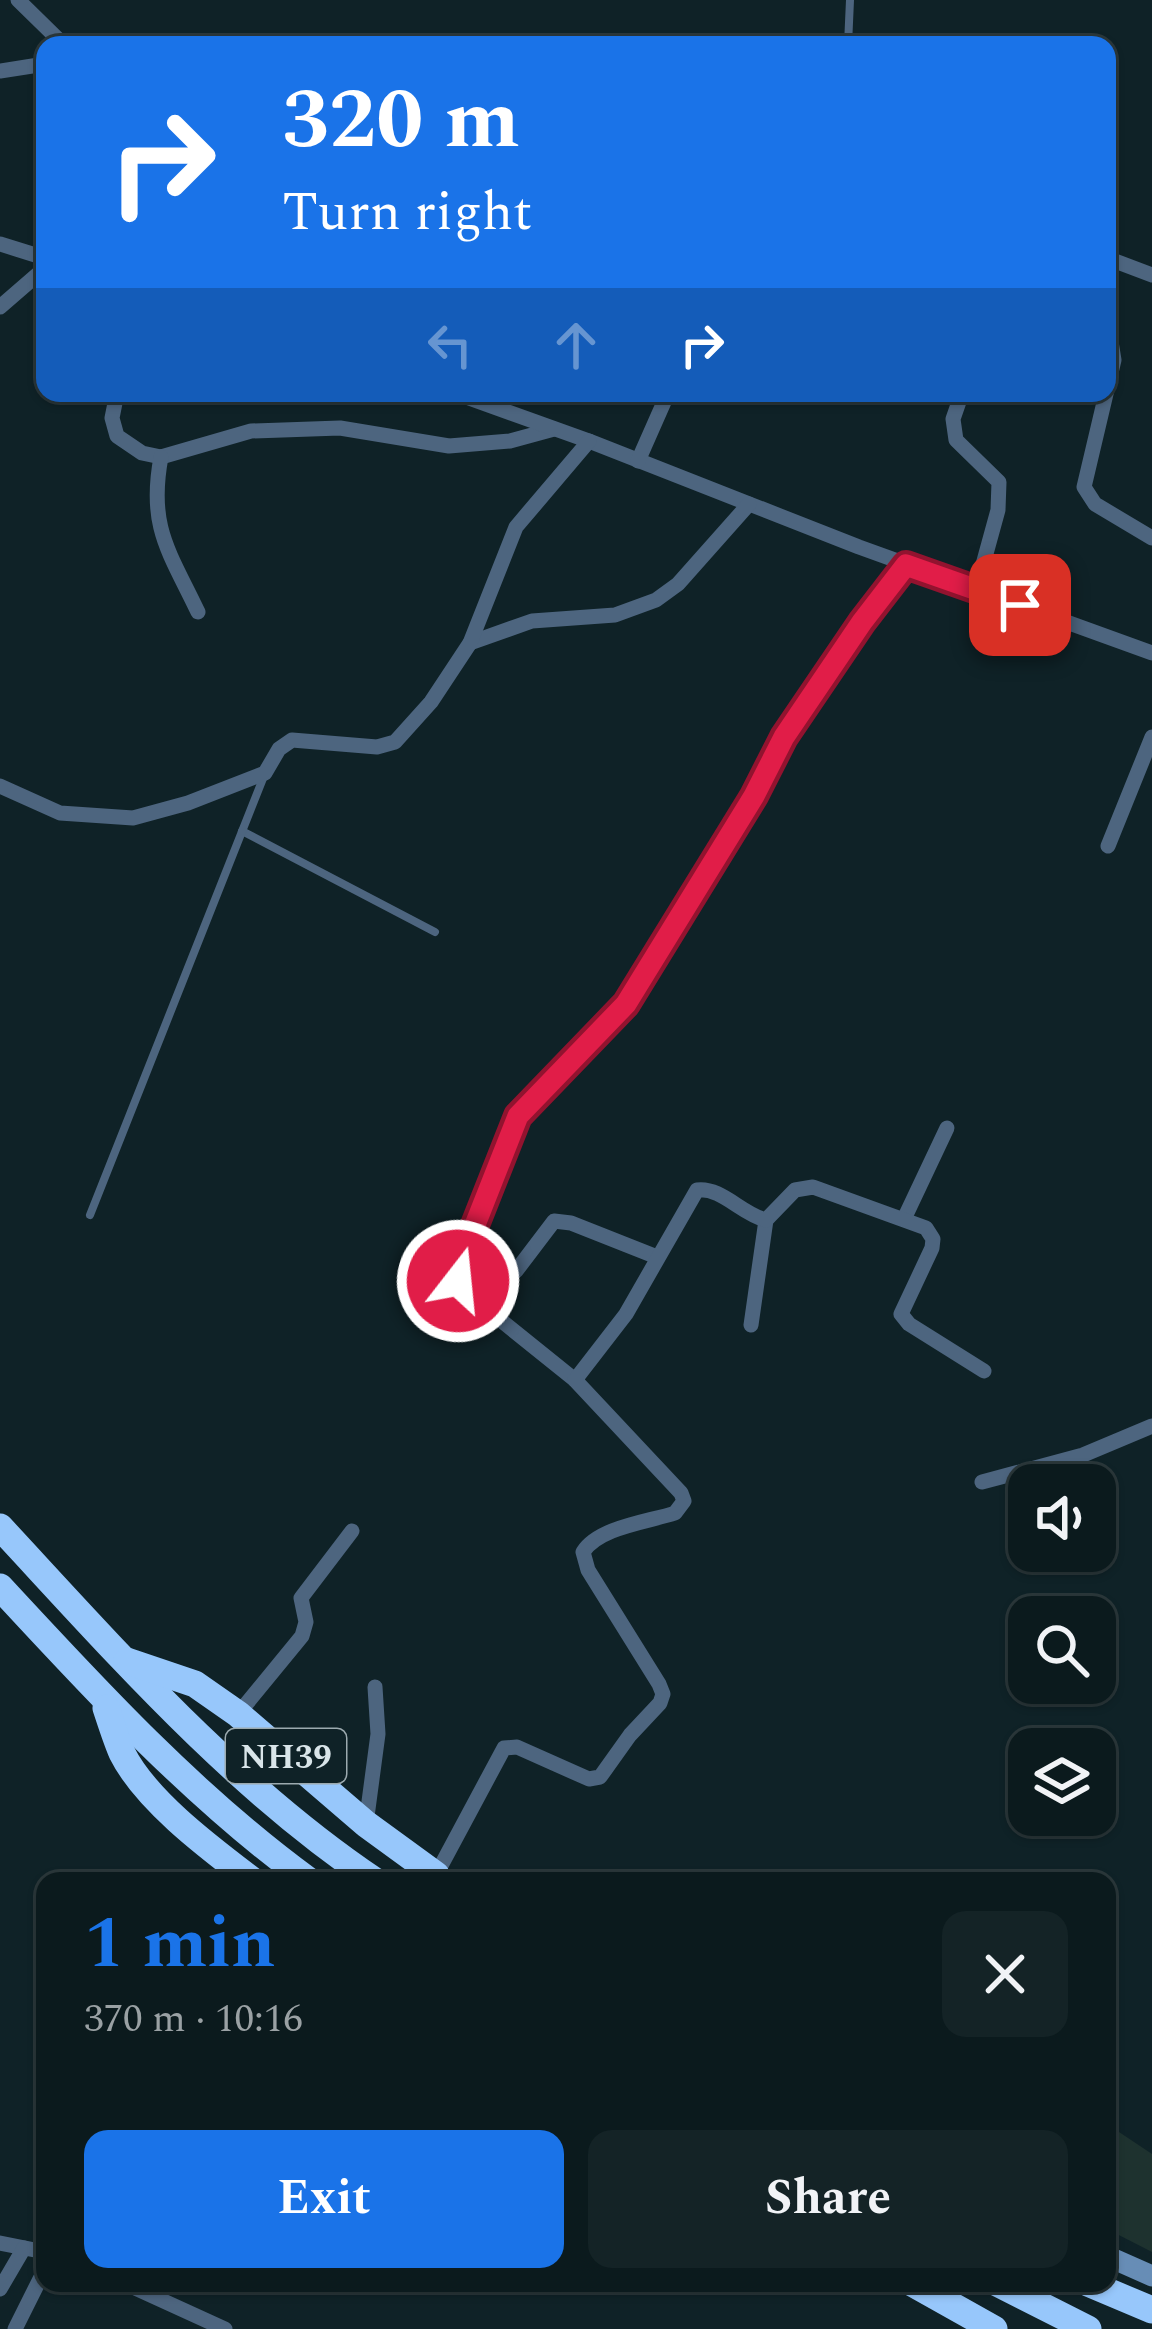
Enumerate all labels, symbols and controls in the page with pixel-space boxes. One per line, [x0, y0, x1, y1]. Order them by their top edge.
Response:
text: 320 m [282, 57, 520, 185]
icon: right [84, 84, 240, 240]
text: Turn right [282, 172, 532, 254]
icon: left [417, 312, 483, 378]
icon: ahead [543, 312, 609, 378]
icon: right [669, 312, 735, 378]
pin [969, 554, 1071, 656]
icon: arrive [987, 572, 1053, 638]
position arrow [395, 1218, 521, 1344]
map controls [1008, 1464, 1116, 1836]
button: sound [1008, 1464, 1116, 1572]
button: search [1008, 1596, 1116, 1704]
button: layers [1008, 1728, 1116, 1836]
road number: NH39 [226, 1729, 346, 1783]
text: 1 min [84, 1890, 276, 1999]
button: close [942, 1911, 1068, 2037]
text: 370 m · 10:16 [84, 1990, 303, 2049]
button: Exit [84, 2130, 564, 2268]
button: Share [588, 2130, 1068, 2268]

